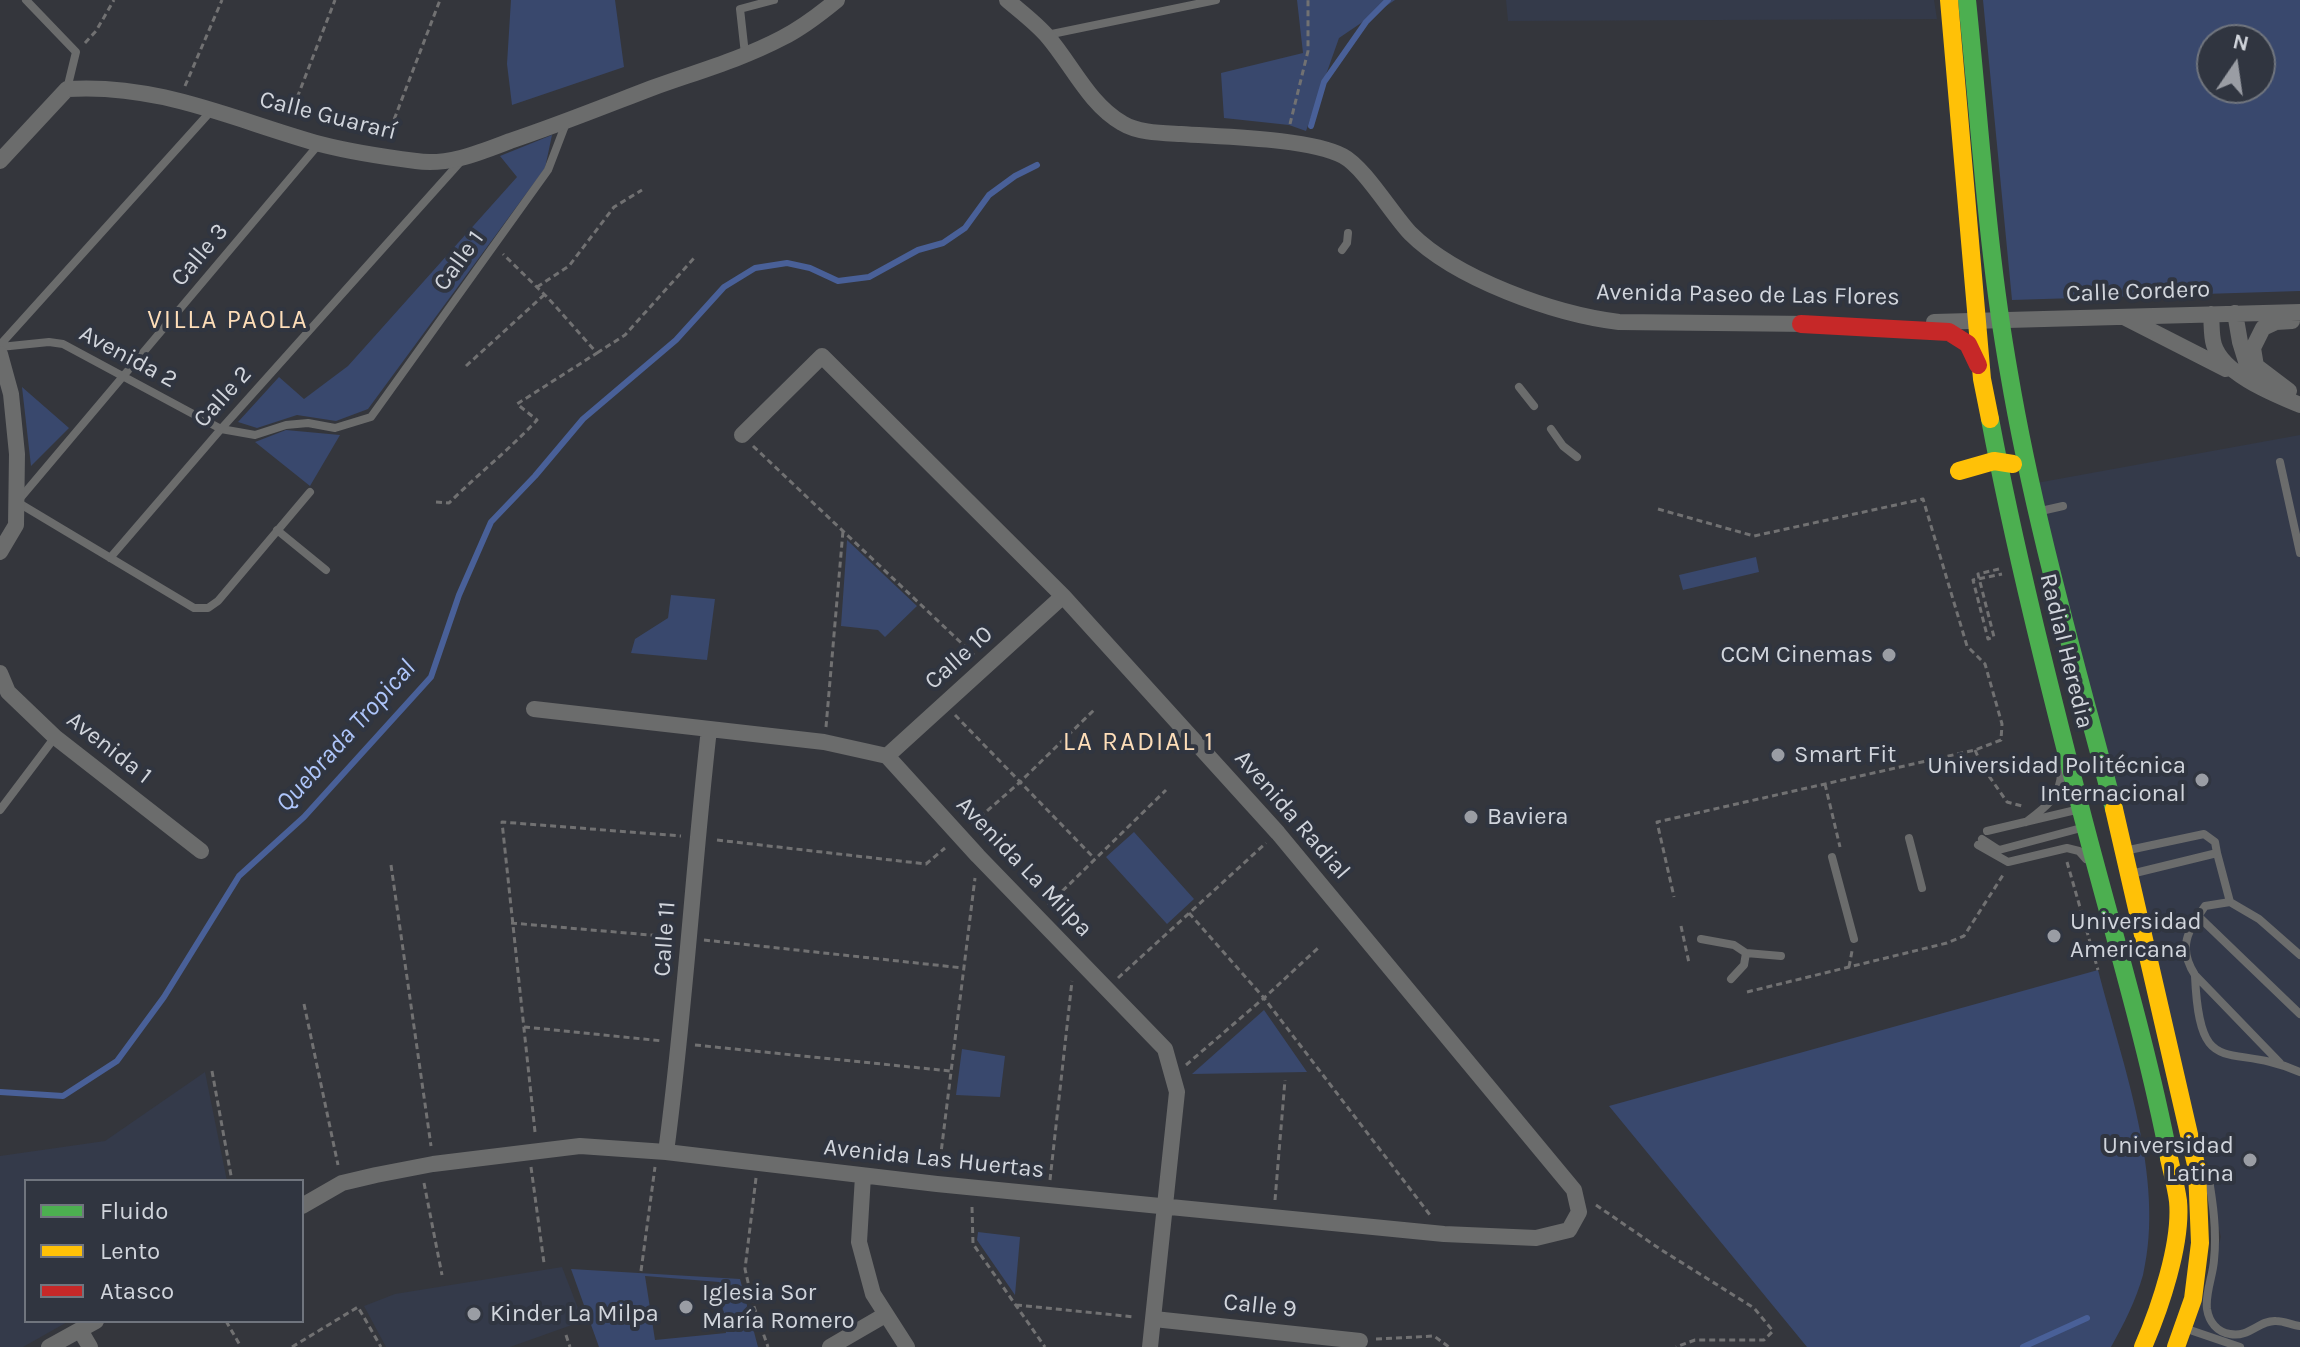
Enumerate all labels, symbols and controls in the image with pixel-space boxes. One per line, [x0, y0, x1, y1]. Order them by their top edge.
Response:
north arrow [2196, 24, 2276, 104]
text: N [2230, 28, 2252, 57]
street label: Calle Guararí [256, 85, 400, 147]
street label: Calle 3 [165, 218, 235, 292]
street label: Calle 1 [428, 225, 490, 297]
street label: Calle Cordero [2065, 275, 2211, 309]
street label: Avenida Paseo de Las Flores [1596, 278, 1900, 312]
district label: VILLA PAOLA [147, 305, 309, 337]
street label: Avenida 2 [74, 319, 182, 395]
street label: Calle 2 [188, 360, 258, 434]
street label: Radial Heredia [2033, 570, 2099, 732]
street label: Calle 10 [919, 620, 999, 696]
place label: CCM Cinemas [1721, 641, 1873, 669]
marker: CCM Cinemas [1880, 646, 1898, 664]
water label: Quebrada Tropical [269, 653, 423, 819]
street label: Avenida 1 [61, 706, 157, 790]
district label: LA RADIAL 1 [1063, 727, 1215, 759]
place label: Smart Fit [1794, 741, 1896, 769]
street label: Avenida Radial [1228, 745, 1356, 885]
marker: Smart Fit [1769, 746, 1787, 764]
place label: Universidad Politécnica Internacional [1927, 752, 2186, 808]
marker: Universidad Politécnica Internacional [2193, 771, 2211, 789]
street label: Avenida La Milpa [950, 791, 1098, 943]
place label: Baviera [1487, 803, 1569, 831]
marker: Baviera [1462, 808, 1480, 826]
street label: Calle 11 [648, 900, 682, 978]
place label: Universidad Americana [2070, 908, 2202, 964]
marker: Universidad Americana [2045, 927, 2063, 945]
place label: Universidad Latina [2102, 1132, 2234, 1188]
street label: Avenida Las Huertas [822, 1133, 1046, 1185]
marker: Universidad Latina [2241, 1151, 2259, 1169]
legend [24, 1179, 304, 1323]
text: Fluido [100, 1197, 168, 1225]
text: Lento [100, 1237, 160, 1265]
text: Atasco [100, 1277, 174, 1305]
place label: Iglesia Sor María Romero [702, 1279, 855, 1335]
street label: Calle 9 [1222, 1288, 1298, 1324]
marker: Iglesia Sor María Romero [677, 1298, 695, 1316]
place label: Kinder La Milpa [490, 1300, 659, 1328]
marker: Kinder La Milpa [465, 1305, 483, 1323]

